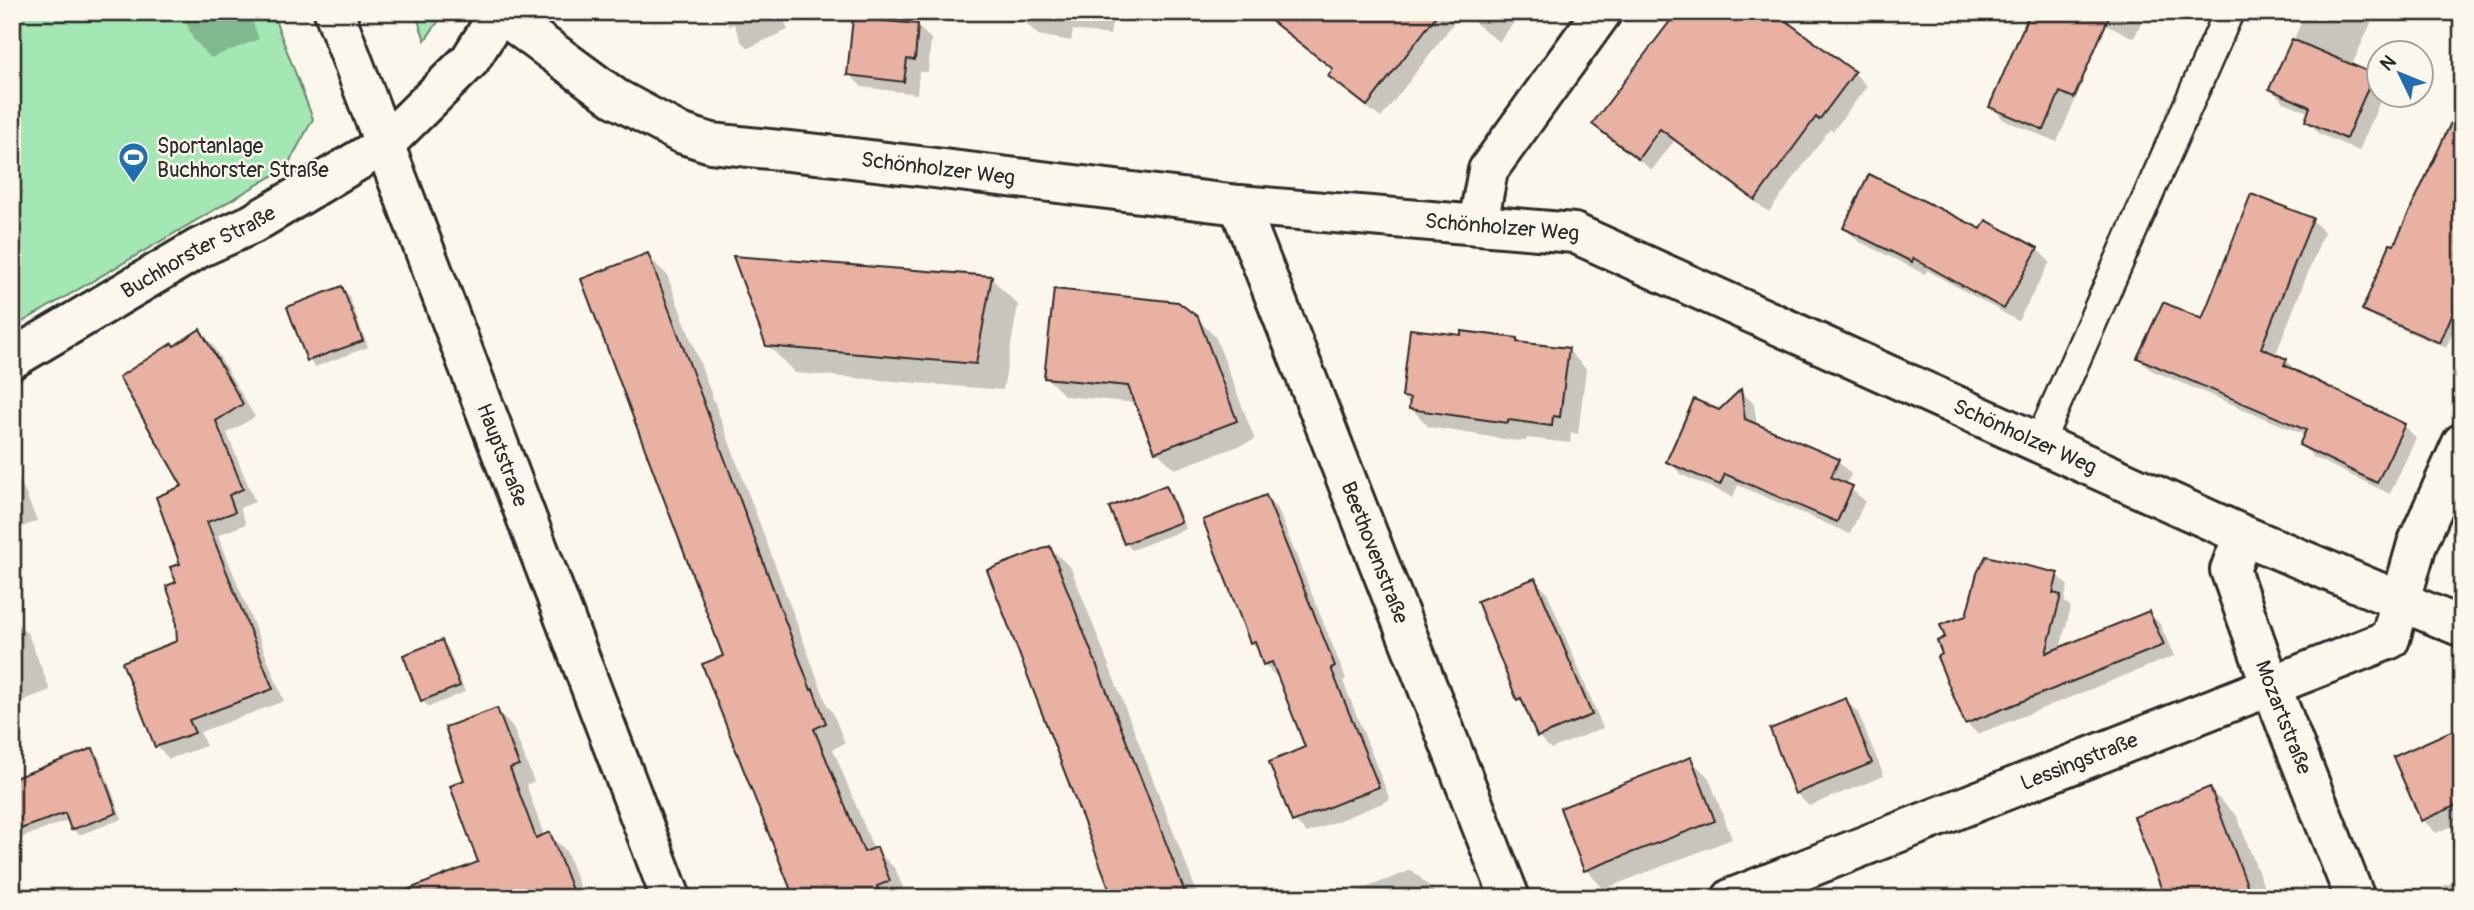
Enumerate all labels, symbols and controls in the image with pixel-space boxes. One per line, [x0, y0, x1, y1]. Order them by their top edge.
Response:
north arrow [2366, 38, 2436, 108]
text: N [2375, 50, 2402, 76]
place label: Sportanlage Buchhorster Straße [157, 133, 329, 184]
sports icon: Sportanlage Buchhorster Straße [117, 141, 151, 185]
street label: Schönholzer Weg [860, 146, 1016, 192]
street label: Buchhorster Straße [116, 200, 281, 305]
street label: Schönholzer Weg [1424, 208, 1580, 247]
street label: Schönholzer Weg [1949, 393, 2101, 481]
street label: Hauptstraße [470, 400, 534, 511]
street label: Beethovenstraße [1334, 478, 1415, 628]
street label: Mozartstraße [2249, 657, 2318, 779]
street label: Lessingstraße [2017, 726, 2142, 797]

